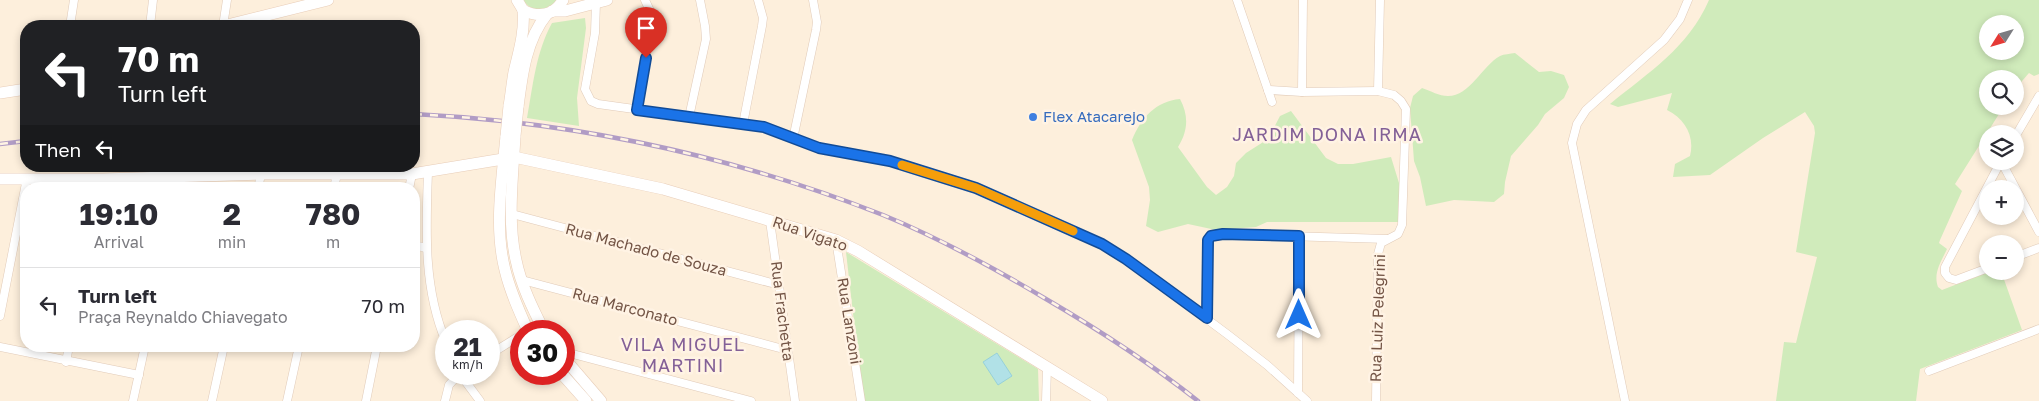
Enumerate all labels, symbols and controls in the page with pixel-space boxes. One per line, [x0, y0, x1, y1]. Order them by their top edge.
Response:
pin [625, 7, 667, 58]
icon: arrive [632, 14, 660, 42]
north arrow [1979, 15, 2024, 60]
map controls [1979, 15, 2024, 280]
text: 70 m [118, 38, 199, 80]
icon: left [35, 40, 100, 105]
button: search [1979, 70, 2024, 115]
text: Turn left [118, 80, 207, 107]
place label: Flex Atacarejo [1043, 107, 1145, 125]
marker: Flex Atacarejo [1027, 111, 1039, 123]
district label: JARDIM DONA IRMA [1232, 123, 1422, 145]
button: layers [1979, 125, 2024, 170]
icon: left [91, 135, 119, 163]
text: Then [35, 138, 81, 161]
button: + [1979, 180, 2024, 225]
text: 19:10 [79, 196, 158, 232]
text: 2 [223, 196, 241, 232]
text: 780 [306, 196, 361, 232]
street label: Rua Vigato [771, 212, 850, 254]
street label: Rua Machado de Souza [564, 219, 729, 279]
text: Arrival [94, 232, 144, 252]
text: min [218, 232, 246, 252]
text: m [326, 232, 340, 252]
button: − [1979, 235, 2024, 280]
street label: Rua Luiz Pelegrini [1366, 254, 1388, 382]
street label: Rua Frachetta [768, 260, 798, 362]
street label: Rua Lanzoni [834, 276, 866, 365]
street label: Rua Marconato [571, 283, 680, 329]
text: Turn left [78, 284, 157, 307]
position arrow [1272, 288, 1324, 340]
icon: left [35, 291, 63, 319]
text: 70 m [362, 294, 405, 317]
text: Praça Reynaldo Chiavegato [78, 307, 288, 327]
speed limit sign: 30 [510, 320, 575, 385]
text: 21 [453, 331, 482, 362]
district label: VILA MIGUEL MARTINI [621, 333, 745, 376]
text: km/h [452, 357, 483, 372]

